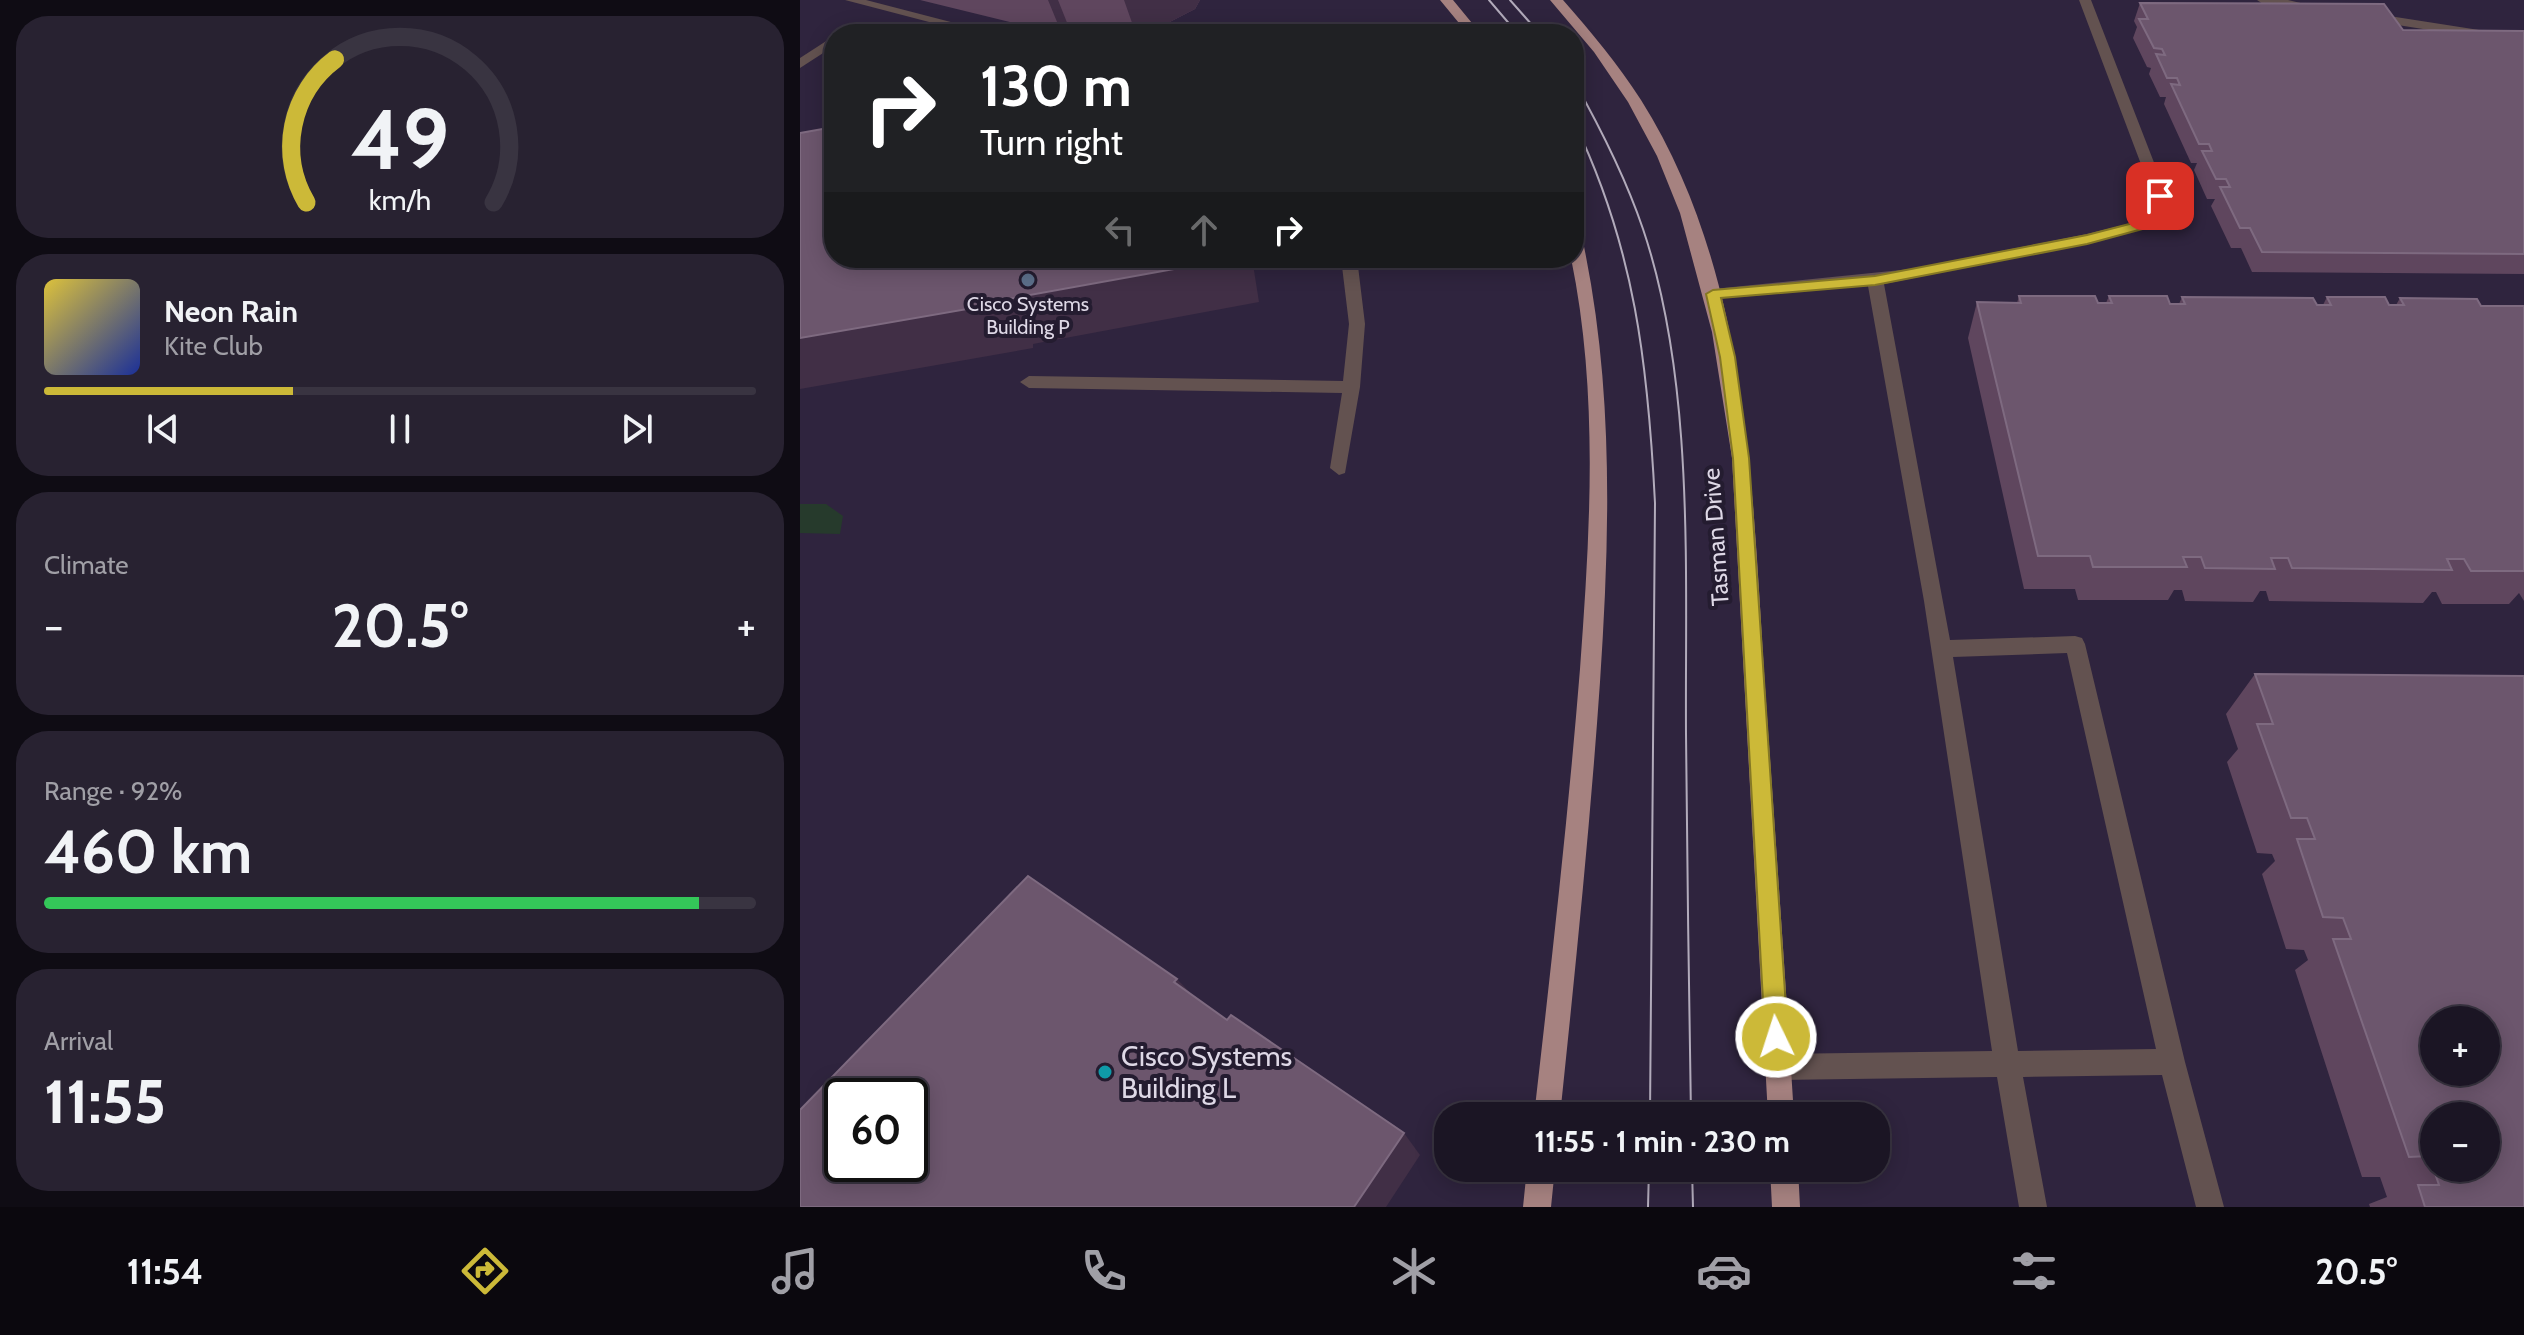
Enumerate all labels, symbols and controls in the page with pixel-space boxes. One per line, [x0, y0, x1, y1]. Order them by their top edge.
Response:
text: 130 m [980, 52, 1132, 120]
icon: right [848, 56, 952, 160]
text: 49 [351, 89, 449, 190]
text: Turn right [980, 120, 1123, 164]
pin [2126, 162, 2194, 230]
icon: arrive [2138, 174, 2182, 218]
text: km/h [369, 182, 431, 217]
icon: left [1098, 208, 1142, 252]
icon: ahead [1182, 208, 1226, 252]
icon: right [1266, 208, 1310, 252]
marker: Cisco Systems Building P [1019, 271, 1037, 289]
place label: Cisco Systems Building P [967, 292, 1089, 339]
text: Neon Rain [164, 293, 298, 330]
text: Kite Club [164, 330, 263, 362]
icon: previous [141, 407, 185, 451]
icon: pause [378, 407, 422, 451]
icon: next [615, 407, 659, 451]
street label: Tasman Drive [1696, 467, 1735, 607]
text: Climate [44, 549, 129, 581]
text: 20.5° [332, 589, 468, 662]
text: − [44, 599, 63, 652]
text: + [737, 599, 756, 652]
text: Range · 92% [44, 775, 182, 807]
text: 460 km [44, 815, 252, 888]
position arrow [1734, 995, 1818, 1079]
map controls [2420, 1006, 2500, 1182]
button: + [2420, 1006, 2500, 1086]
text: Arrival [44, 1025, 113, 1057]
place label: Cisco Systems Building L [1121, 1039, 1292, 1105]
marker: Cisco Systems Building L [1096, 1063, 1114, 1081]
text: 11:55 [44, 1065, 166, 1138]
speed limit sign: 60 [824, 1078, 928, 1182]
button: − [2420, 1102, 2500, 1182]
text: 11:55 · 1 min · 230 m [1534, 1123, 1790, 1160]
icon: directions [457, 1243, 513, 1299]
icon: music [767, 1243, 823, 1299]
icon: phone [1076, 1243, 1132, 1299]
icon: climate [1386, 1243, 1442, 1299]
icon: car [1696, 1243, 1752, 1299]
icon: filters [2006, 1243, 2062, 1299]
text: 11:54 [127, 1249, 203, 1293]
text: 20.5° [2315, 1249, 2397, 1293]

